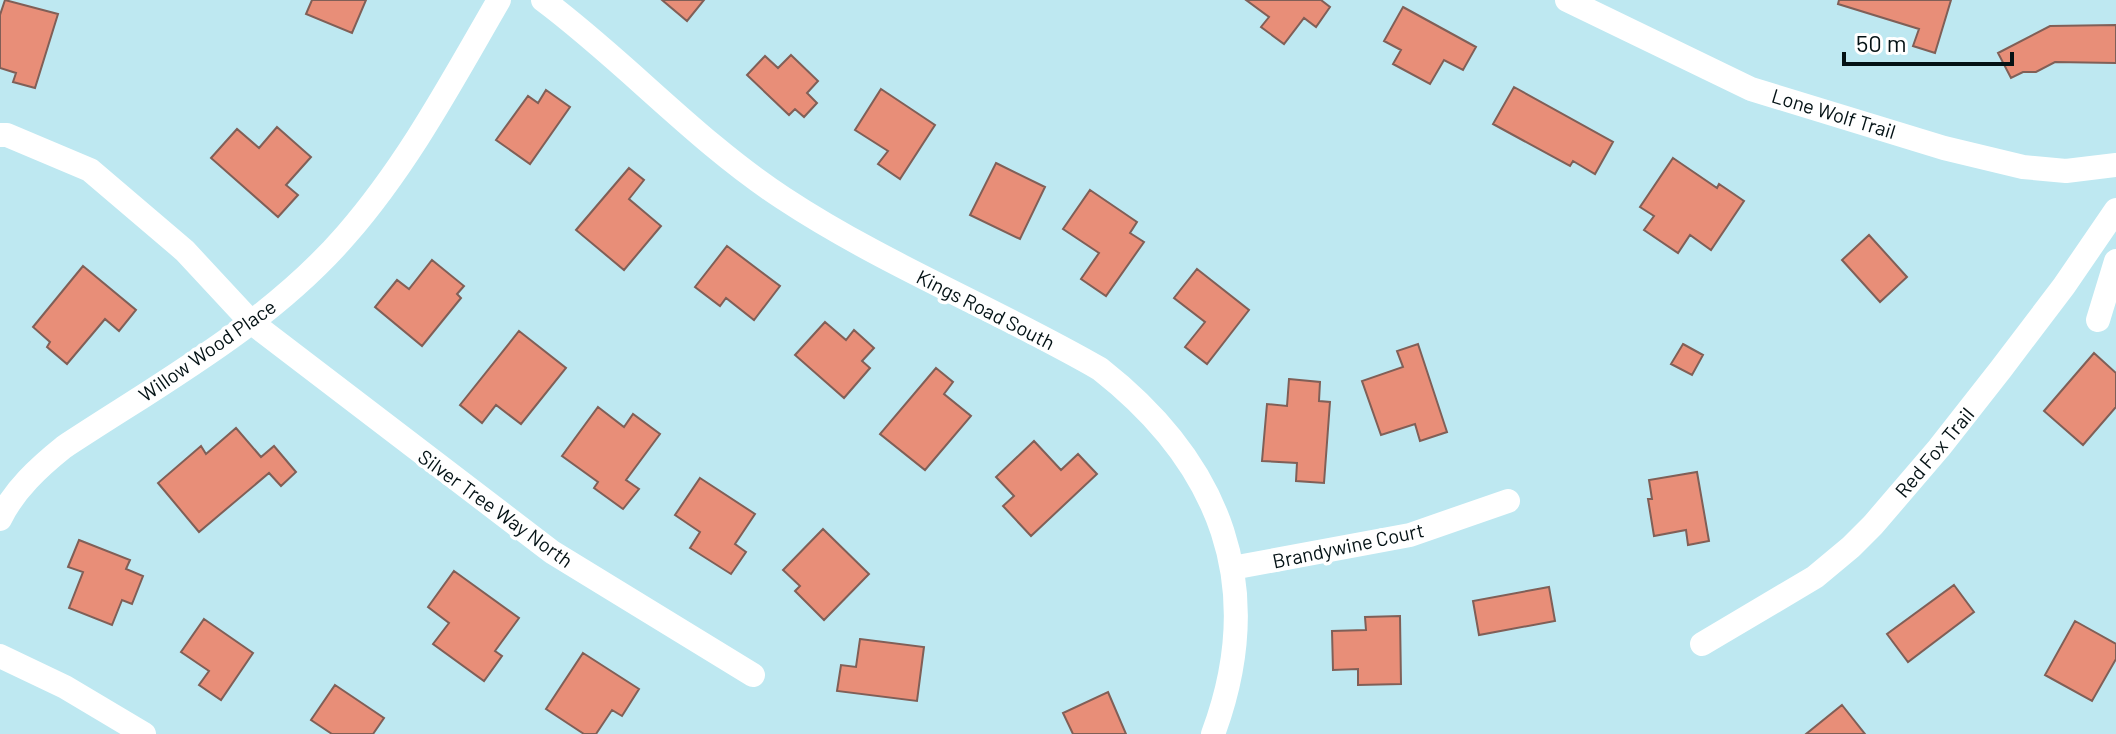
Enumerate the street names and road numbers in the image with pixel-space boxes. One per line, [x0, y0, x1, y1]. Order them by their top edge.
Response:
street label: Lone Wolf Trail [1769, 83, 1899, 143]
street label: Kings Road South [913, 264, 1059, 354]
street label: Willow Wood Place [134, 294, 280, 406]
street label: Red Fox Trail [1889, 402, 1979, 502]
street label: Silver Tree Way North [414, 444, 578, 572]
street label: Brandywine Court [1270, 517, 1426, 573]

